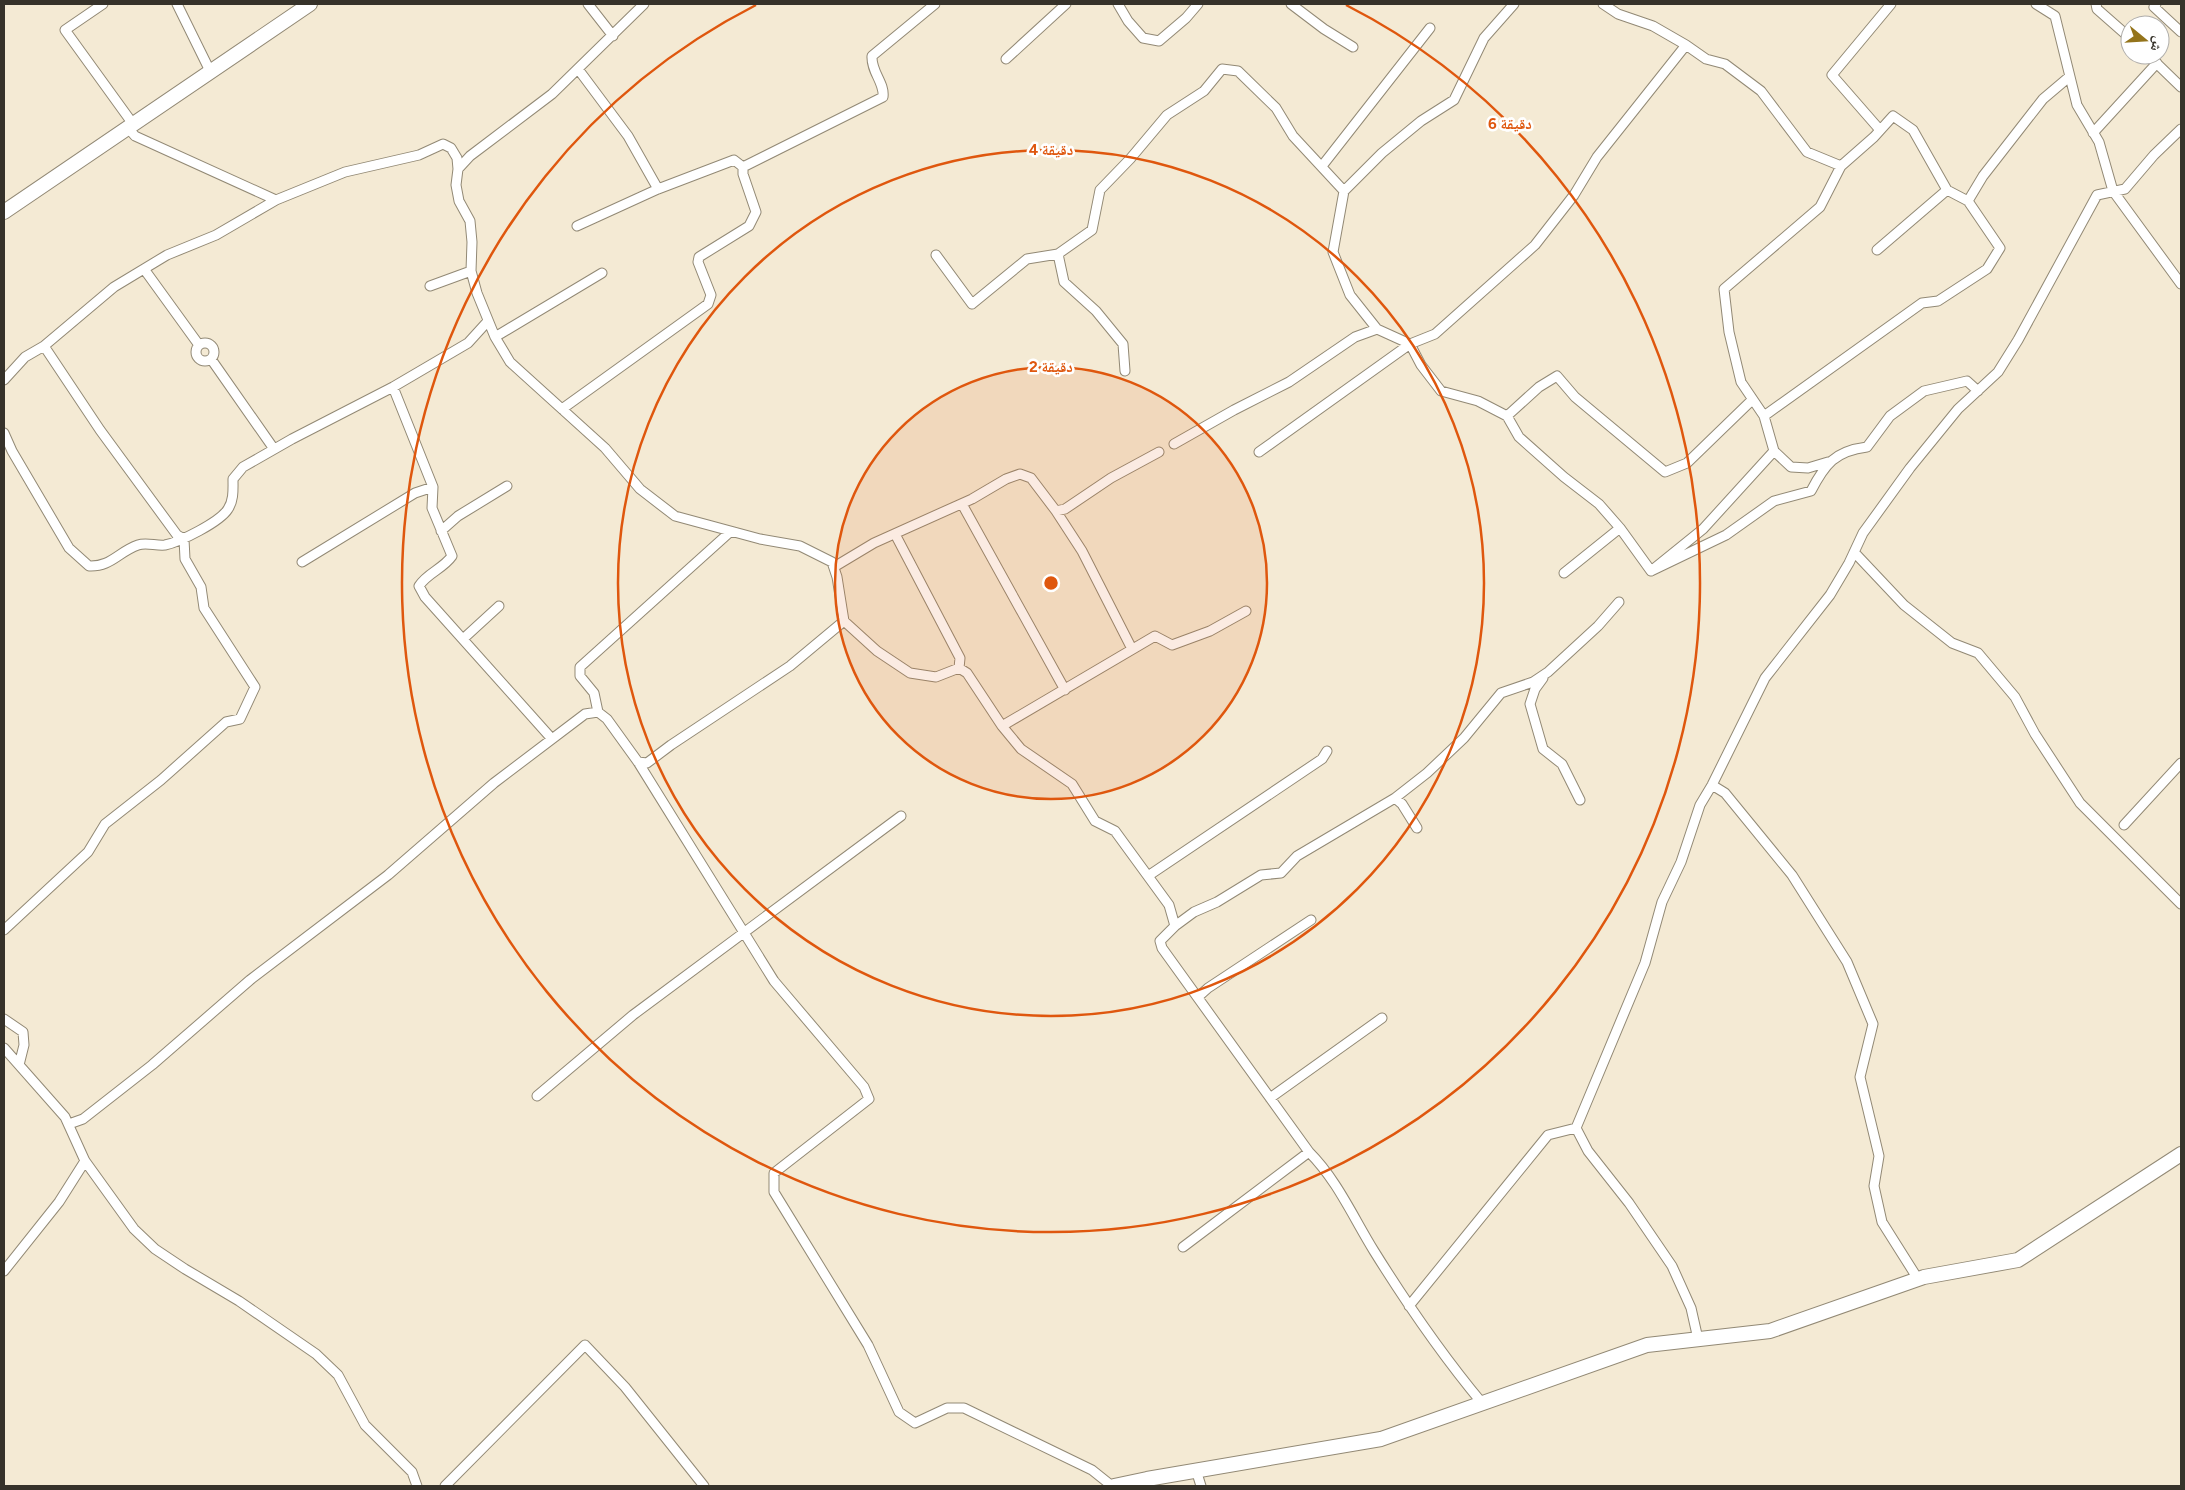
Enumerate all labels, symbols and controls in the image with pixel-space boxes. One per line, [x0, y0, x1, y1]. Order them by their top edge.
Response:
north arrow [2120, 15, 2170, 65]
text: ش [2146, 34, 2167, 54]
text: 6 دقيقة [1488, 115, 1532, 133]
text: 4 دقيقة [1029, 141, 1073, 159]
text: 2 دقيقة [1029, 358, 1073, 376]
centre of rings [1042, 574, 1060, 592]

